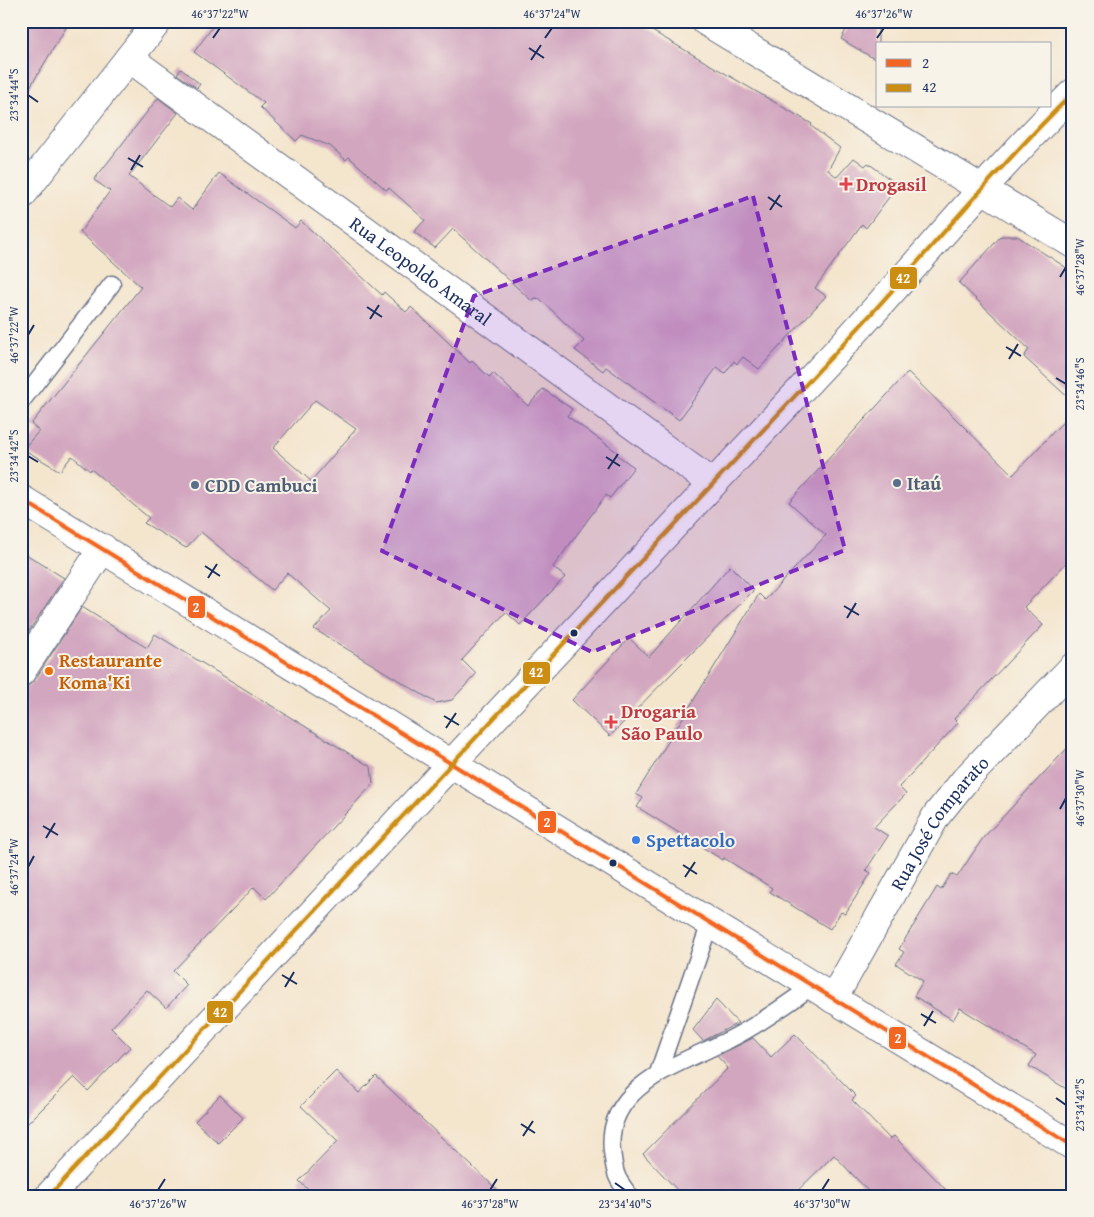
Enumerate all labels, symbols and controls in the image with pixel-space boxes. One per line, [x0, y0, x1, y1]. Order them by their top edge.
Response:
text: 46°37'22"W [191, 5, 250, 22]
text: 46°37'24"W [523, 5, 582, 22]
text: 46°37'26"W [855, 5, 914, 22]
legend [876, 42, 1052, 108]
text: 2 [922, 52, 929, 73]
text: 23°34'44"S [5, 68, 22, 122]
text: 42 [922, 76, 936, 97]
place label: Drogasil [856, 170, 927, 198]
marker: Drogasil [840, 178, 852, 190]
street label: Rua Leopoldo Amaral [344, 209, 498, 332]
text: 46°37'28"W [1071, 237, 1088, 296]
line badge: 42 [889, 266, 918, 290]
text: 42 [896, 268, 910, 288]
text: 46°37'22"W [5, 305, 22, 364]
text: 23°34'46"S [1071, 357, 1088, 411]
text: 23°34'42"S [5, 429, 22, 483]
place label: Itaú [907, 469, 941, 497]
place label: CDD Cambuci [205, 471, 318, 499]
marker: Itaú [891, 477, 903, 489]
marker: CDD Cambuci [189, 479, 201, 491]
line badge: 2 [187, 595, 206, 619]
text: 2 [192, 597, 200, 617]
unlabelled marker [569, 628, 579, 638]
place label: Restaurante Koma'Ki [59, 646, 162, 696]
line badge: 42 [522, 661, 551, 685]
text: 42 [529, 662, 543, 682]
marker: Restaurante Koma'Ki [43, 665, 55, 677]
place label: Drogaria São Paulo [621, 697, 703, 747]
marker: Drogaria São Paulo [605, 716, 617, 728]
street label: Rua José Comparato [883, 749, 995, 895]
text: 46°37'30"W [1071, 768, 1088, 827]
line badge: 2 [537, 810, 557, 834]
text: 2 [543, 812, 551, 832]
place label: Spettacolo [646, 826, 735, 854]
marker: Spettacolo [630, 834, 642, 846]
text: 46°37'24"W [5, 837, 22, 896]
unlabelled marker [608, 858, 618, 868]
line badge: 42 [206, 1000, 234, 1024]
text: 42 [213, 1002, 227, 1022]
line badge: 2 [888, 1026, 907, 1050]
text: 2 [894, 1028, 902, 1048]
text: 23°34'42"S [1071, 1078, 1088, 1132]
text: 46°37'26"W [129, 1195, 188, 1212]
text: 46°37'28"W [461, 1195, 520, 1212]
text: 23°34'40"S [598, 1195, 652, 1212]
text: 46°37'30"W [793, 1195, 852, 1212]

